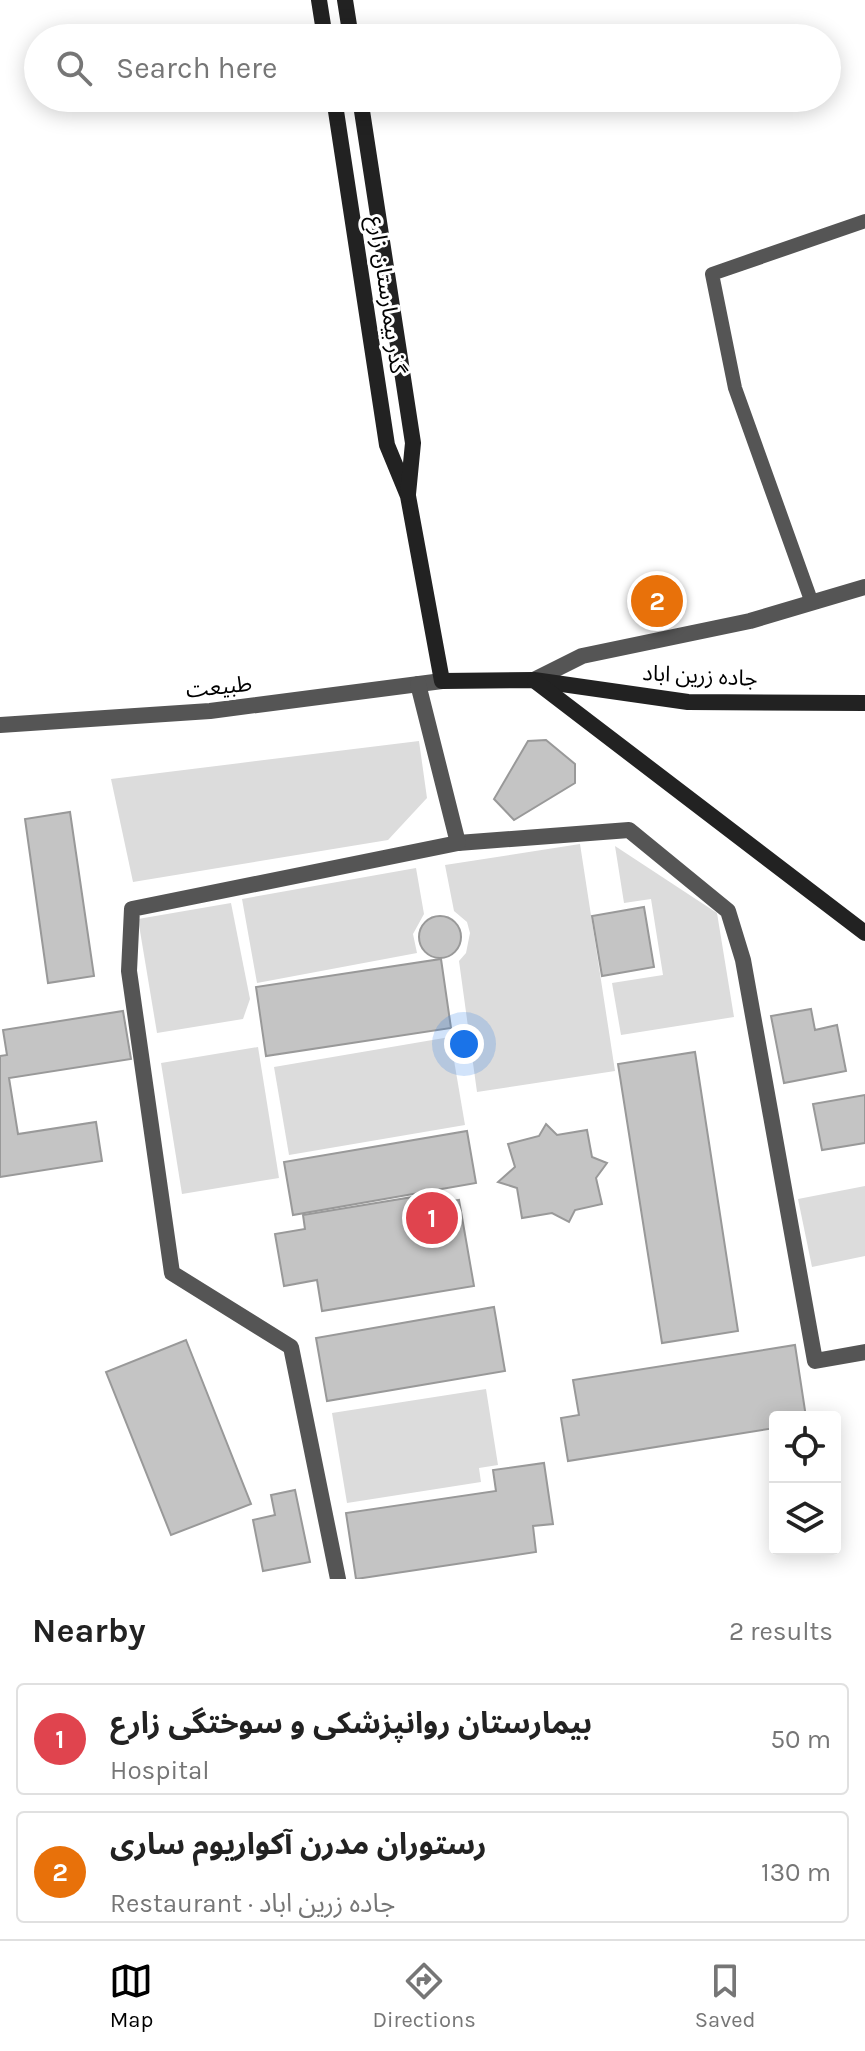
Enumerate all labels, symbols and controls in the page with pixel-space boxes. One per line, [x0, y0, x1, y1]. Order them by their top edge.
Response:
search box [24, 24, 841, 112]
icon: search [52, 46, 96, 90]
text: Search here [116, 50, 277, 86]
street label: گذر بیمارستان زارع [360, 215, 411, 377]
pin: 2 [631, 571, 683, 631]
street label: جاده زرین اباد [642, 660, 758, 692]
street label: طبیعت [185, 671, 253, 703]
your location [444, 1024, 484, 1064]
pin: 1 [406, 1188, 458, 1248]
map controls [769, 1411, 841, 1555]
button: locate [769, 1411, 841, 1483]
button: layers [769, 1483, 841, 1555]
text: Nearby [32, 1611, 146, 1651]
text: 2 results [729, 1616, 833, 1647]
text: بیمارستان روانپزشکی و سوختگی زارع [110, 1705, 592, 1741]
text: 1 [55, 1724, 65, 1755]
text: 50 m [770, 1724, 831, 1755]
text: Hospital [110, 1755, 210, 1786]
text: رستوران مدرن آکواریوم ساری [110, 1826, 487, 1862]
text: 2 [52, 1857, 68, 1888]
text: 130 m [761, 1857, 831, 1888]
text: Restaurant · جاده زرین اباد [110, 1888, 395, 1919]
tab: Map [109, 1959, 153, 2033]
tab: Directions [372, 1959, 476, 2033]
tab: Saved [695, 1959, 756, 2033]

